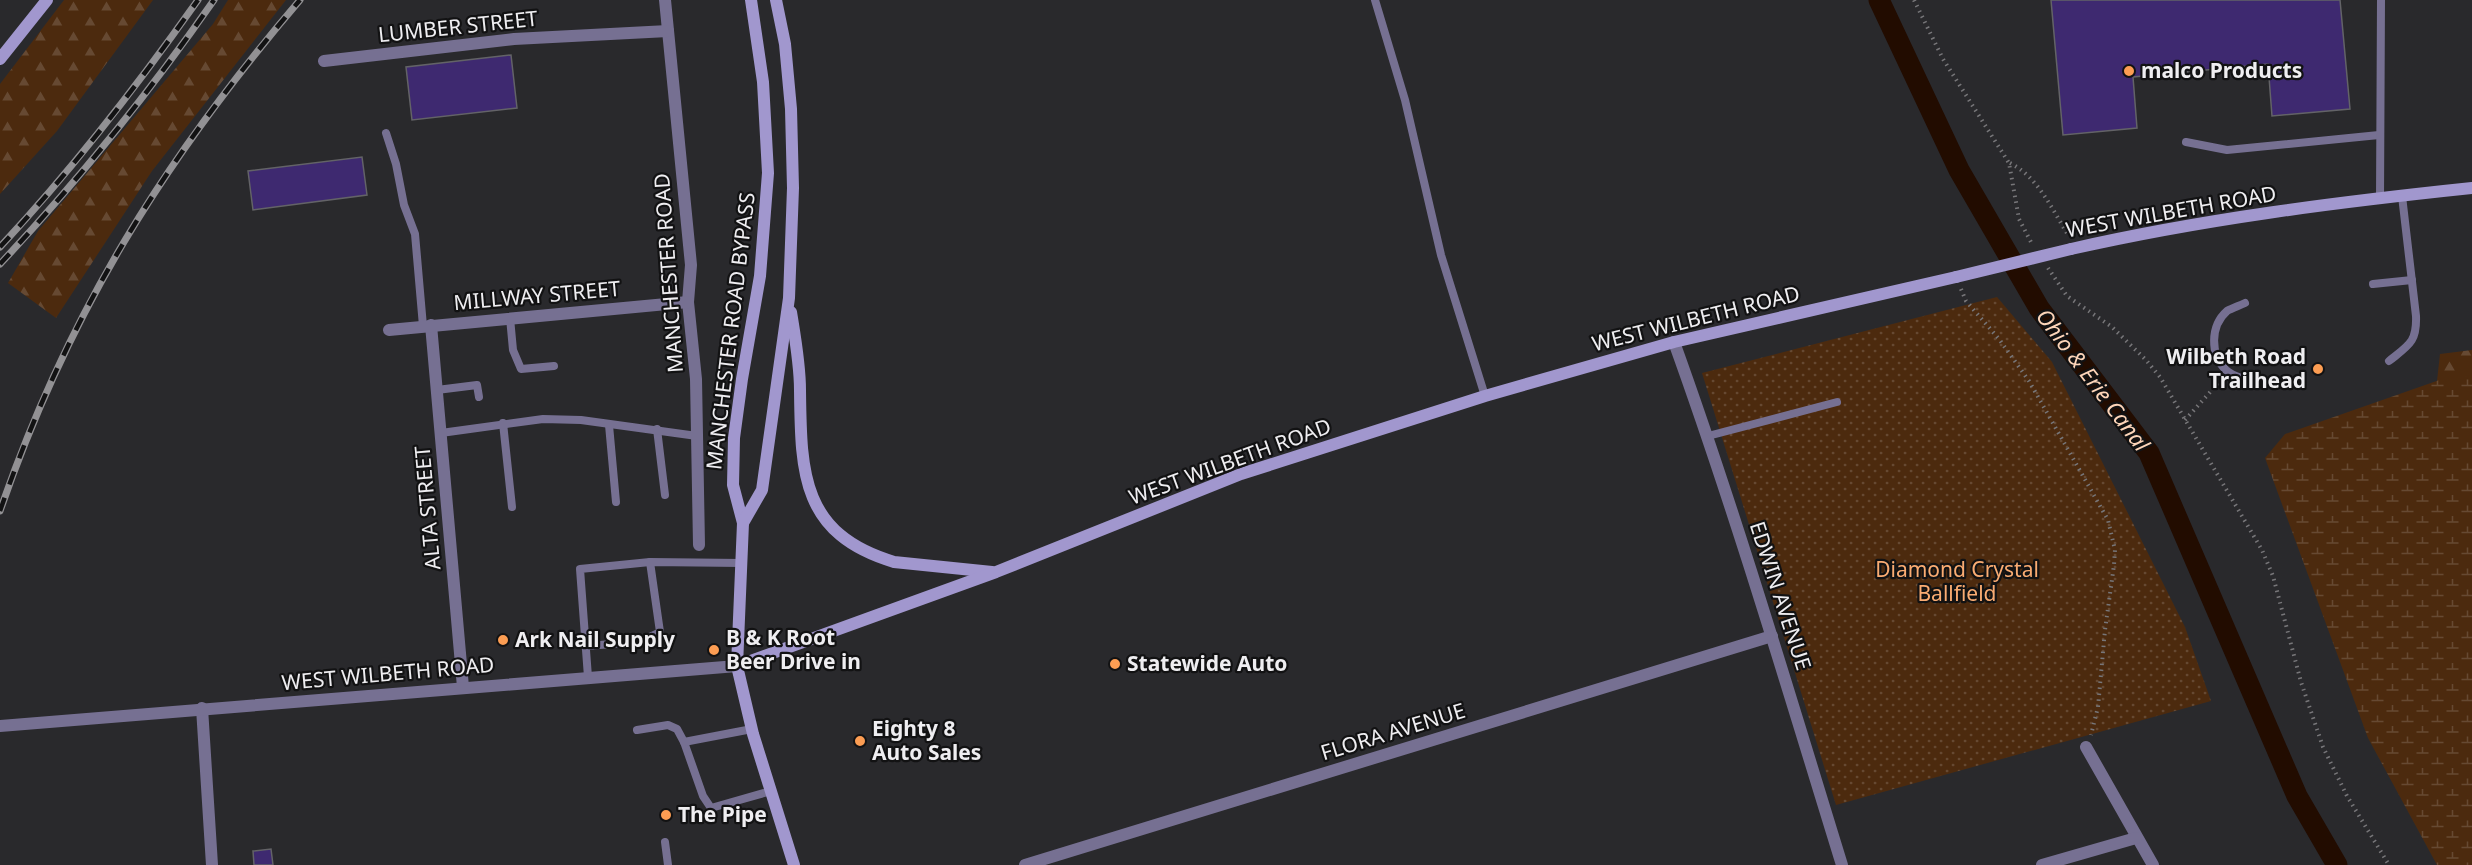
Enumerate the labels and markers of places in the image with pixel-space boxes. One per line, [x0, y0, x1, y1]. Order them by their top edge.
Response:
place label: malco Products [2141, 56, 2302, 84]
marker: malco Products [2122, 64, 2136, 78]
place label: Wilbeth Road Trailhead [2166, 342, 2306, 394]
marker: Wilbeth Road Trailhead [2311, 362, 2325, 376]
place label: B & K Root Beer Drive in [726, 623, 861, 675]
place label: Ark Nail Supply [515, 625, 675, 653]
marker: Ark Nail Supply [496, 633, 510, 647]
marker: B & K Root Beer Drive in [707, 643, 721, 657]
place label: Statewide Auto [1127, 649, 1287, 677]
marker: Statewide Auto [1108, 657, 1122, 671]
place label: Eighty 8 Auto Sales [872, 714, 981, 766]
marker: Eighty 8 Auto Sales [853, 734, 867, 748]
place label: The Pipe [678, 800, 767, 828]
marker: The Pipe [659, 808, 673, 822]

